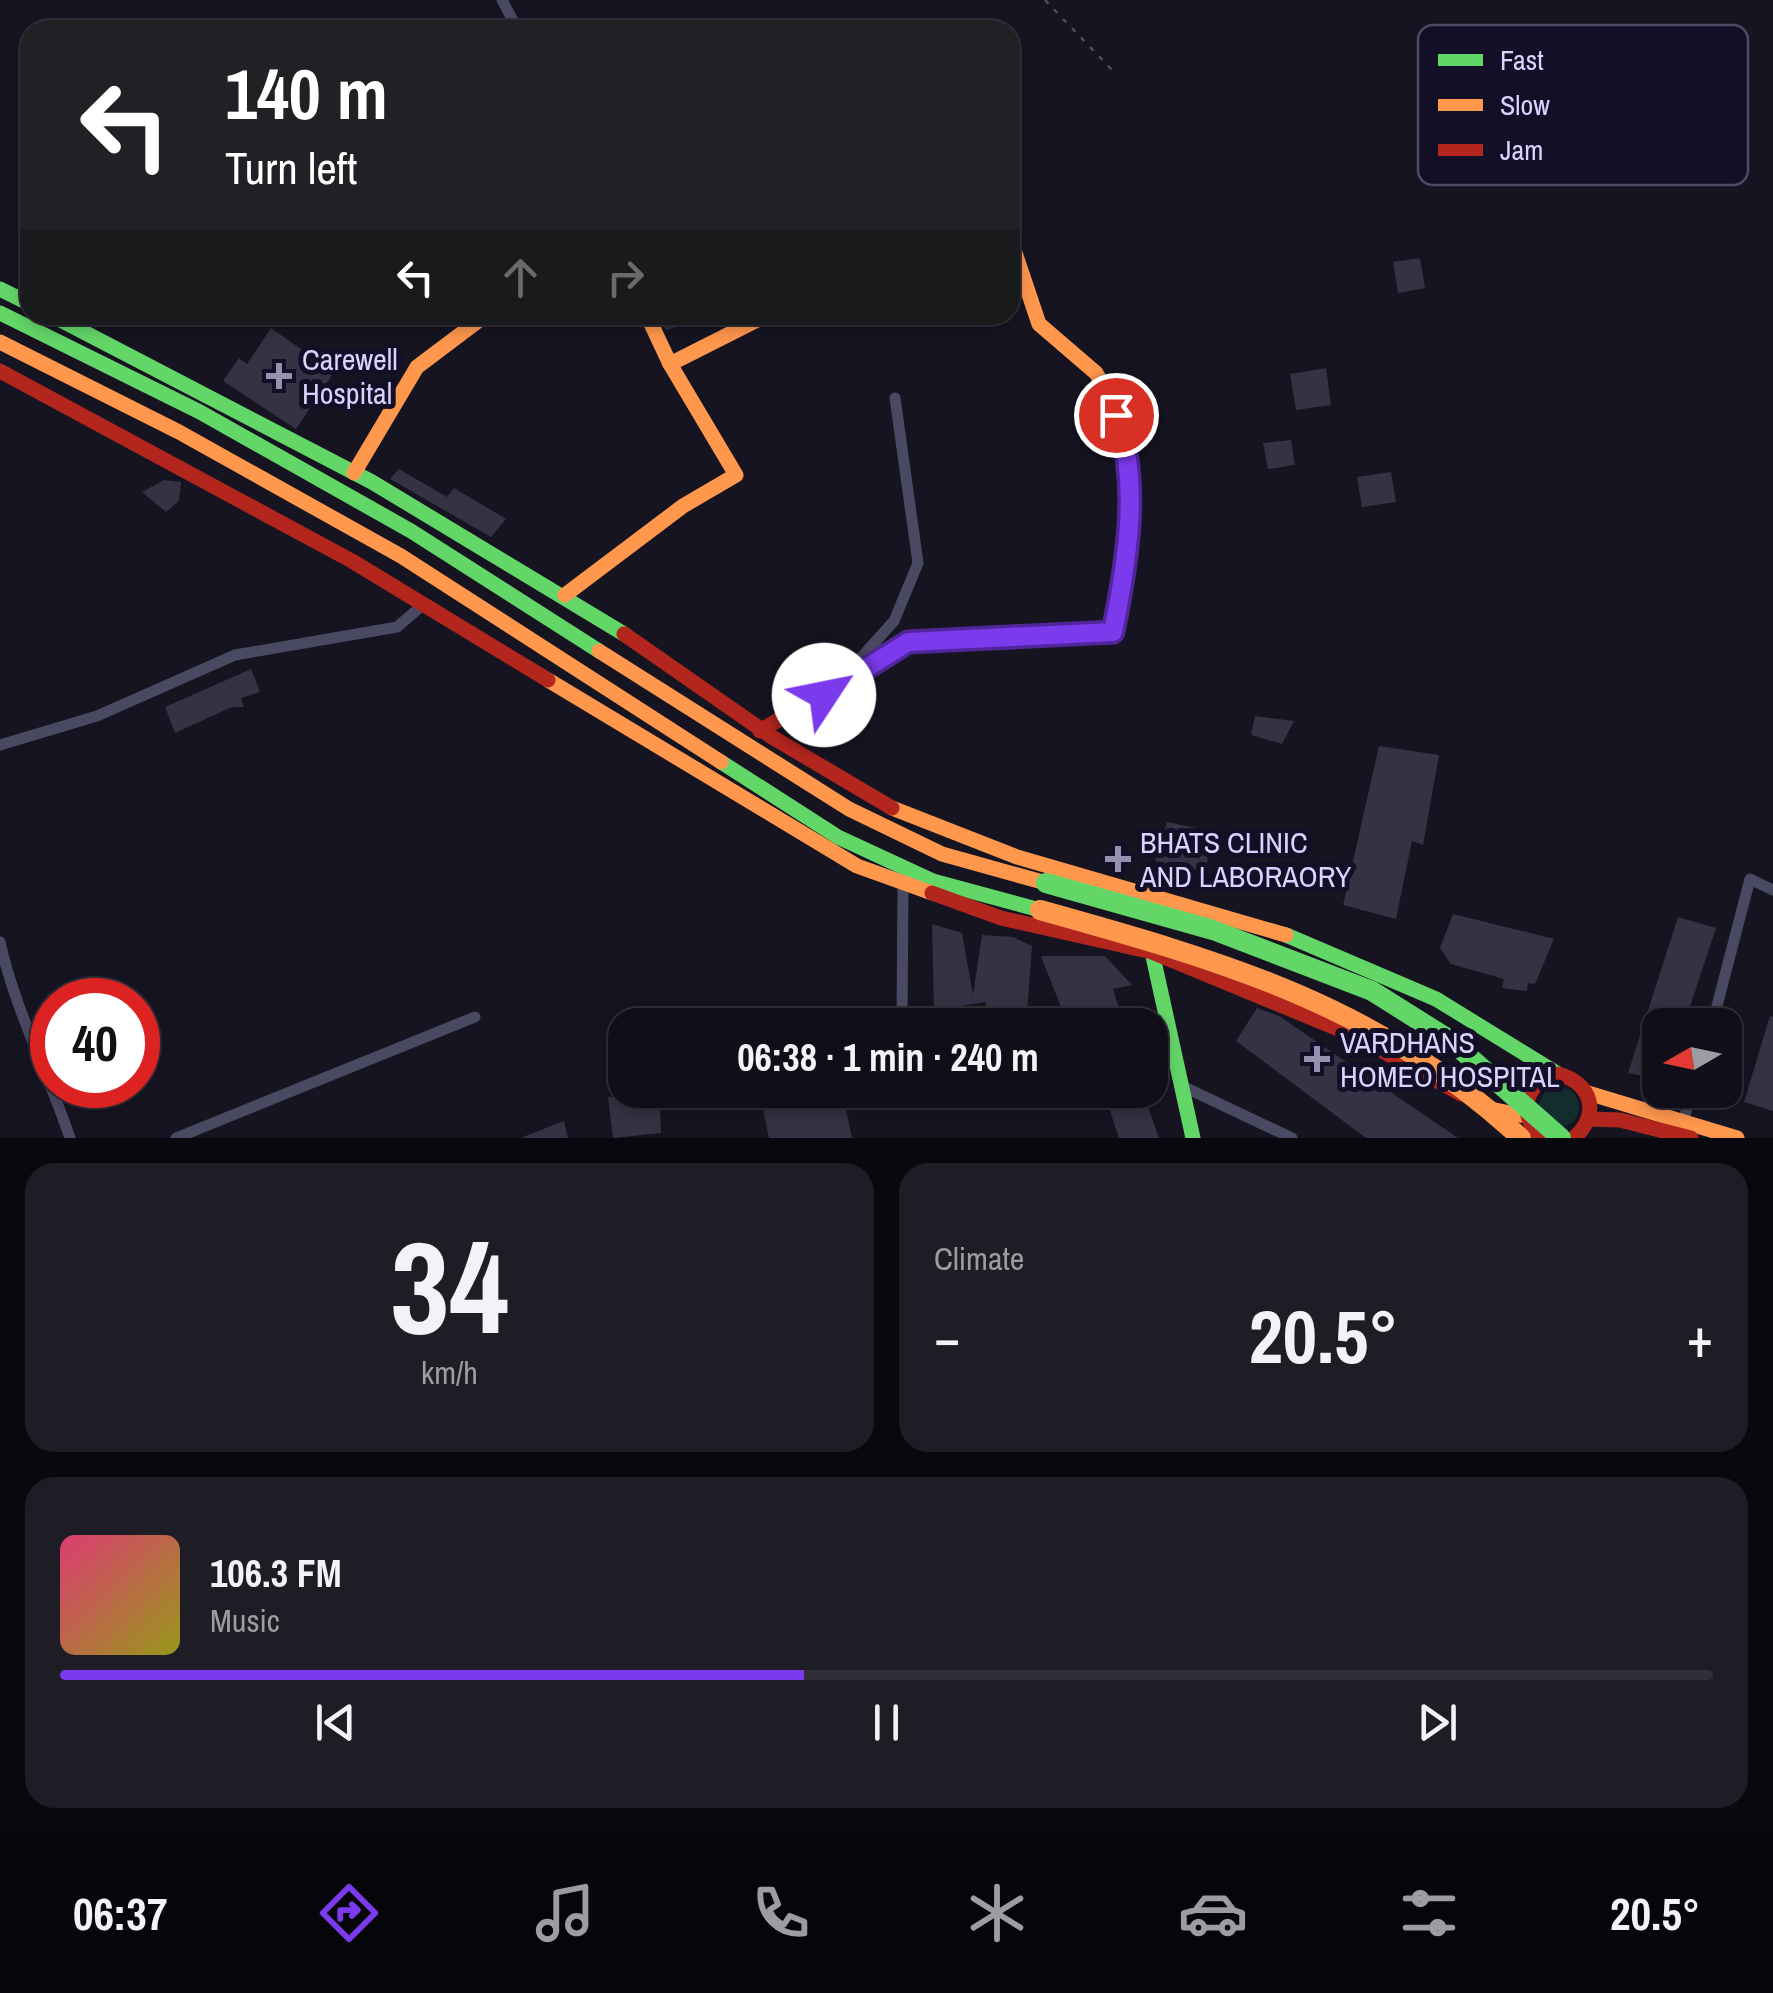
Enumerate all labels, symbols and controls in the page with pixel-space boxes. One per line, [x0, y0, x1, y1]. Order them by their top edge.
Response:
legend [1418, 25, 1748, 185]
text: Fast [1500, 41, 1544, 79]
text: 140 m [225, 47, 388, 141]
icon: left [60, 60, 190, 190]
text: Slow [1500, 86, 1550, 124]
text: Jam [1500, 131, 1543, 169]
text: Turn left [225, 137, 357, 198]
icon: left [388, 250, 443, 305]
icon: ahead [493, 250, 548, 305]
icon: right [598, 250, 653, 305]
place label: Carewell Hospital [302, 339, 398, 413]
marker: Carewell Hospital [266, 363, 292, 389]
pin [1074, 373, 1159, 458]
icon: arrive [1089, 388, 1144, 443]
position arrow [772, 643, 876, 747]
place label: BHATS CLINIC AND LABORAORY [1139, 822, 1352, 896]
marker: BHATS CLINIC AND LABORAORY [1105, 846, 1131, 872]
speed limit sign: 40 [30, 978, 160, 1108]
north arrow [1642, 1008, 1742, 1108]
map controls [1642, 1008, 1742, 1108]
place label: VARDHANS HOMEO HOSPITAL [1340, 1022, 1560, 1096]
text: 06:38 · 1 min · 240 m [737, 1032, 1039, 1083]
marker: VARDHANS HOMEO HOSPITAL [1304, 1046, 1330, 1072]
text: 34 [390, 1198, 509, 1374]
text: Climate [934, 1237, 1024, 1280]
text: 20.5° [1249, 1285, 1398, 1386]
text: − [934, 1300, 960, 1374]
text: + [1687, 1300, 1713, 1374]
text: km/h [421, 1351, 478, 1394]
text: 106.3 FM [210, 1548, 342, 1599]
text: Music [210, 1599, 280, 1642]
icon: previous [308, 1695, 363, 1750]
icon: pause [859, 1695, 914, 1750]
icon: next [1410, 1695, 1465, 1750]
icon: directions [314, 1878, 384, 1948]
icon: music [530, 1878, 600, 1948]
icon: phone [746, 1878, 816, 1948]
icon: climate [962, 1878, 1032, 1948]
icon: car [1178, 1878, 1248, 1948]
icon: filters [1394, 1878, 1464, 1948]
text: 06:37 [73, 1883, 167, 1944]
text: 20.5° [1610, 1883, 1700, 1944]

